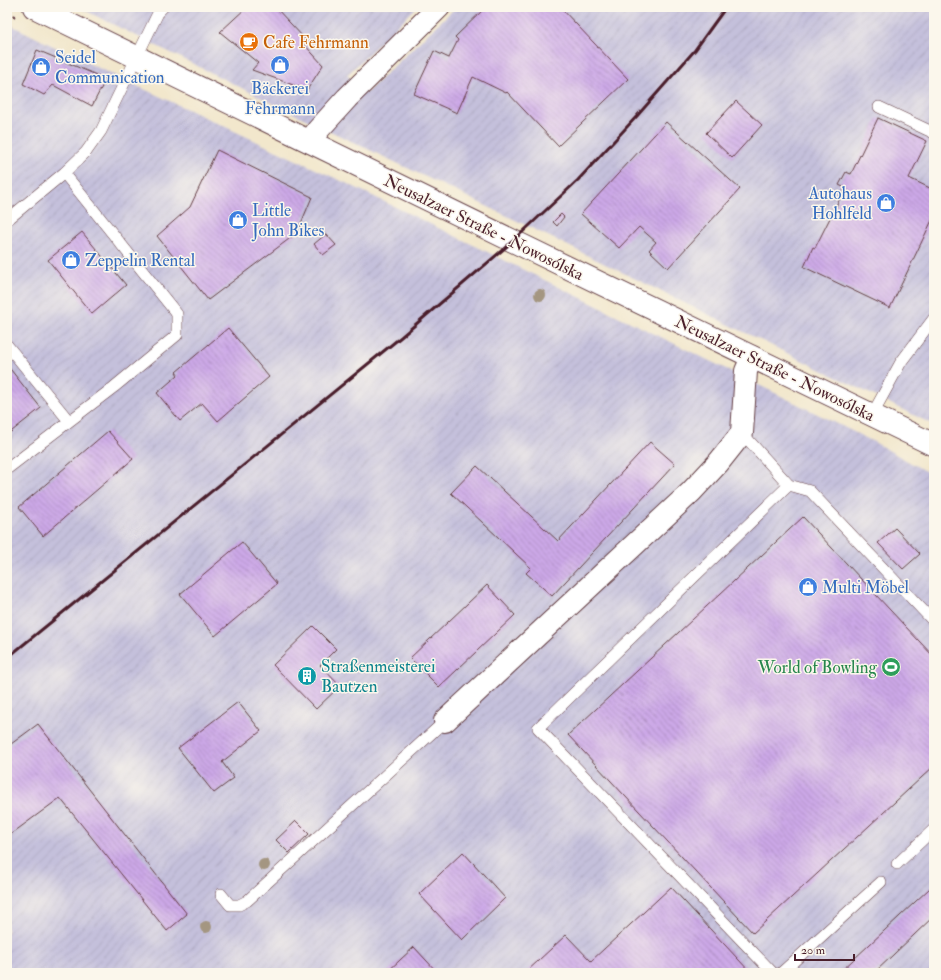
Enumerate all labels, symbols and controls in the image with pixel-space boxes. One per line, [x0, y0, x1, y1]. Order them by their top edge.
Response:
cafe icon: Cafe Fehrmann [238, 31, 260, 53]
place label: Cafe Fehrmann [263, 32, 369, 53]
place label: Seidel Communication [55, 47, 165, 88]
shop icon: Bäckerei Fehrmann [269, 54, 291, 76]
shop icon: Seidel Communication [30, 56, 52, 78]
place label: Bäckerei Fehrmann [245, 78, 315, 119]
street label: Neusalzaer Straße - Nowosólska [380, 170, 588, 285]
place label: Autohaus Hohlfeld [807, 183, 873, 224]
shop icon: Autohaus Hohlfeld [875, 192, 897, 214]
place label: Little John Bikes [251, 200, 324, 242]
shop icon: Little John Bikes [227, 209, 249, 231]
shop icon: Zeppelin Rental [60, 249, 82, 271]
place label: Zeppelin Rental [85, 250, 196, 272]
street label: Neusalzaer Straße - Nowosólska [671, 311, 879, 426]
shop icon: Multi Möbel [797, 576, 819, 598]
place label: Multi Möbel [822, 577, 910, 598]
place label: Straßenmeisterei Bautzen [321, 656, 436, 697]
sports icon: World of Bowling [880, 656, 902, 678]
place label: World of Bowling [757, 657, 878, 678]
building icon: Straßenmeisterei Bautzen [296, 665, 318, 687]
scale bar [795, 936, 854, 962]
text: 20 m [801, 943, 826, 958]

